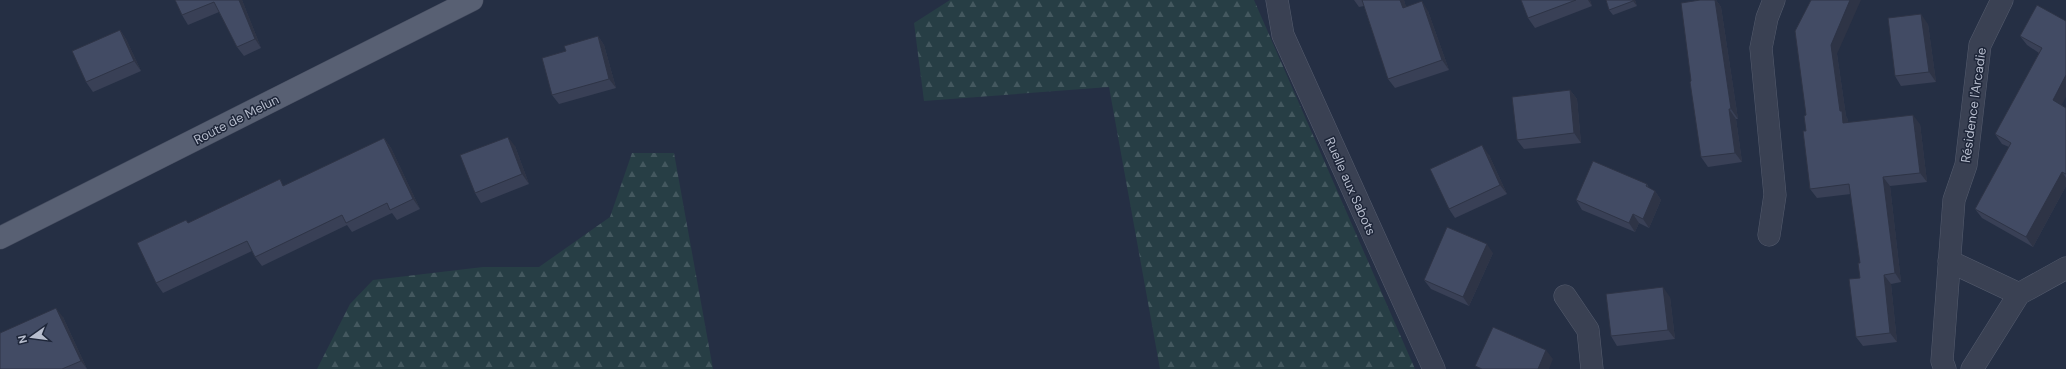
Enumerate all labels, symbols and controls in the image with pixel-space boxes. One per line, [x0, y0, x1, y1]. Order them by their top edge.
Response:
street label: Résidence l'Arcadie [1957, 46, 1990, 164]
street label: Route de Melun [191, 91, 282, 148]
street label: Ruelle aux Sabots [1321, 135, 1380, 238]
north arrow [12, 317, 52, 357]
text: N [15, 334, 30, 345]

